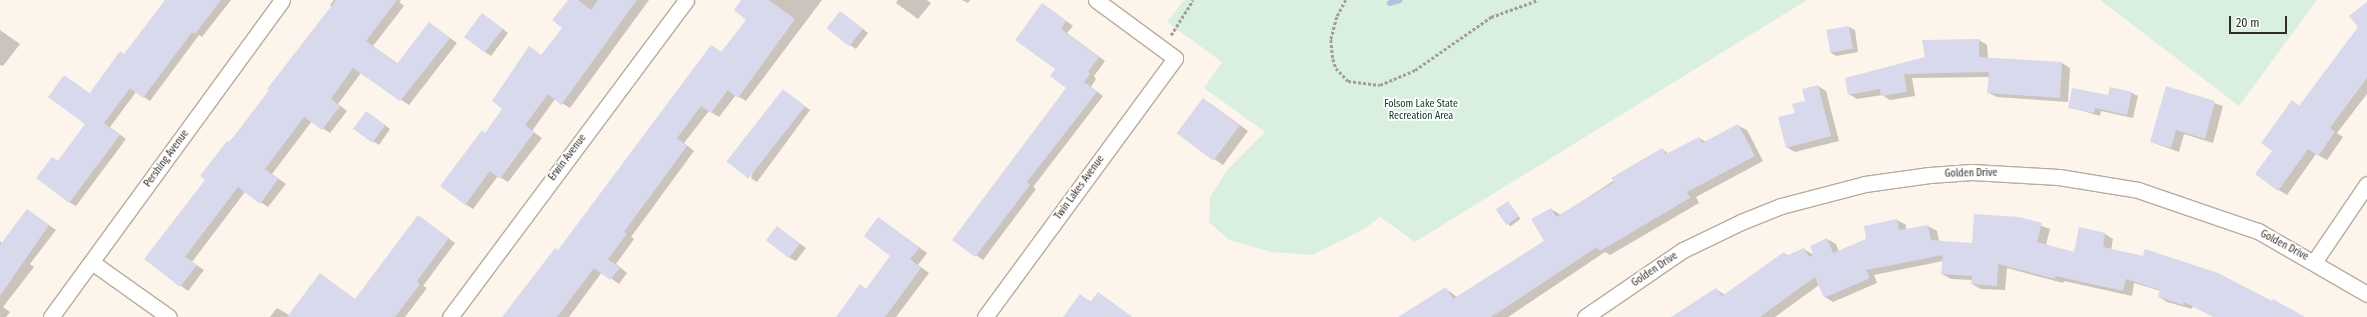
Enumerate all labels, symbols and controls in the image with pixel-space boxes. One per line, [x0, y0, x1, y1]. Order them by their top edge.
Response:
scale bar [2231, 8, 2289, 34]
text: 20 m [2236, 16, 2260, 30]
park label: Folsom Lake State Recreation Area [1384, 98, 1458, 122]
street label: Pershing Avenue [142, 128, 192, 190]
street label: Erwin Avenue [547, 132, 589, 184]
street label: Twin Lakes Avenue [1053, 154, 1107, 222]
street label: Golden Drive [1945, 168, 1997, 180]
street label: Golden Drive [2258, 228, 2310, 264]
street label: Golden Drive [1630, 250, 1680, 290]

